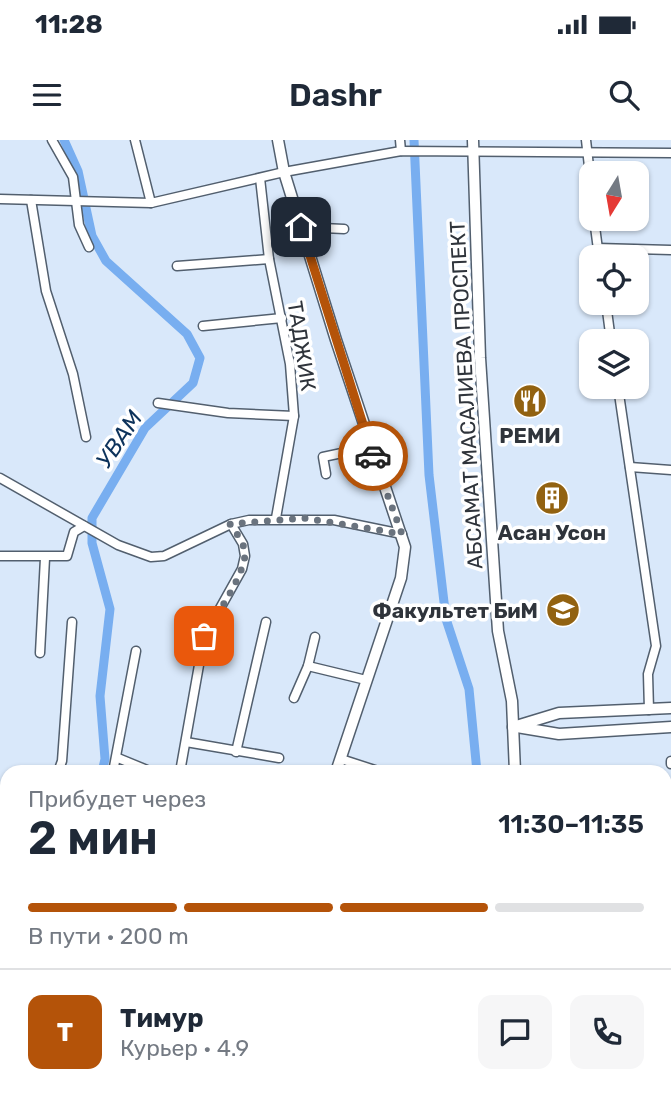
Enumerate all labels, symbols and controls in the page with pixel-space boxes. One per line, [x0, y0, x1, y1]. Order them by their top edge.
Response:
text: 11:28 [35, 9, 103, 40]
icon: menu [28, 76, 66, 114]
text: Dashr [289, 76, 382, 114]
icon: search [605, 76, 643, 114]
north arrow [579, 161, 649, 231]
map controls [579, 161, 649, 399]
pin [271, 197, 331, 257]
icon: home [282, 208, 320, 246]
street label: АБСАМАТ МАСАЛИЕВА ПРОСПЕКТ [444, 220, 488, 570]
button: locate [579, 245, 649, 315]
street label: ТАДЖИК [283, 299, 321, 393]
button: layers [579, 329, 649, 399]
restaurant icon: РЕМИ [511, 382, 549, 420]
water label: УВАМ [90, 405, 149, 473]
courier [338, 421, 408, 491]
place label: РЕМИ [499, 423, 561, 448]
icon: car [354, 437, 392, 475]
building icon: Асан Усон [533, 479, 571, 517]
place label: Асан Усон [498, 520, 606, 545]
school or university icon: Факультет БиМ [544, 591, 582, 629]
place label: Факультет БиМ [372, 598, 538, 623]
pin [174, 606, 234, 666]
icon: bag [185, 617, 223, 655]
text: Прибудет через [28, 785, 206, 813]
text: 11:30–11:35 [498, 809, 644, 840]
text: 2 мин [28, 811, 158, 866]
text: В пути · 200 m [28, 922, 189, 950]
button: chat [478, 995, 552, 1069]
button: phone [570, 995, 644, 1069]
text: Тимур [120, 1003, 204, 1034]
text: Т [57, 1017, 73, 1048]
text: Курьер · 4.9 [120, 1034, 249, 1062]

